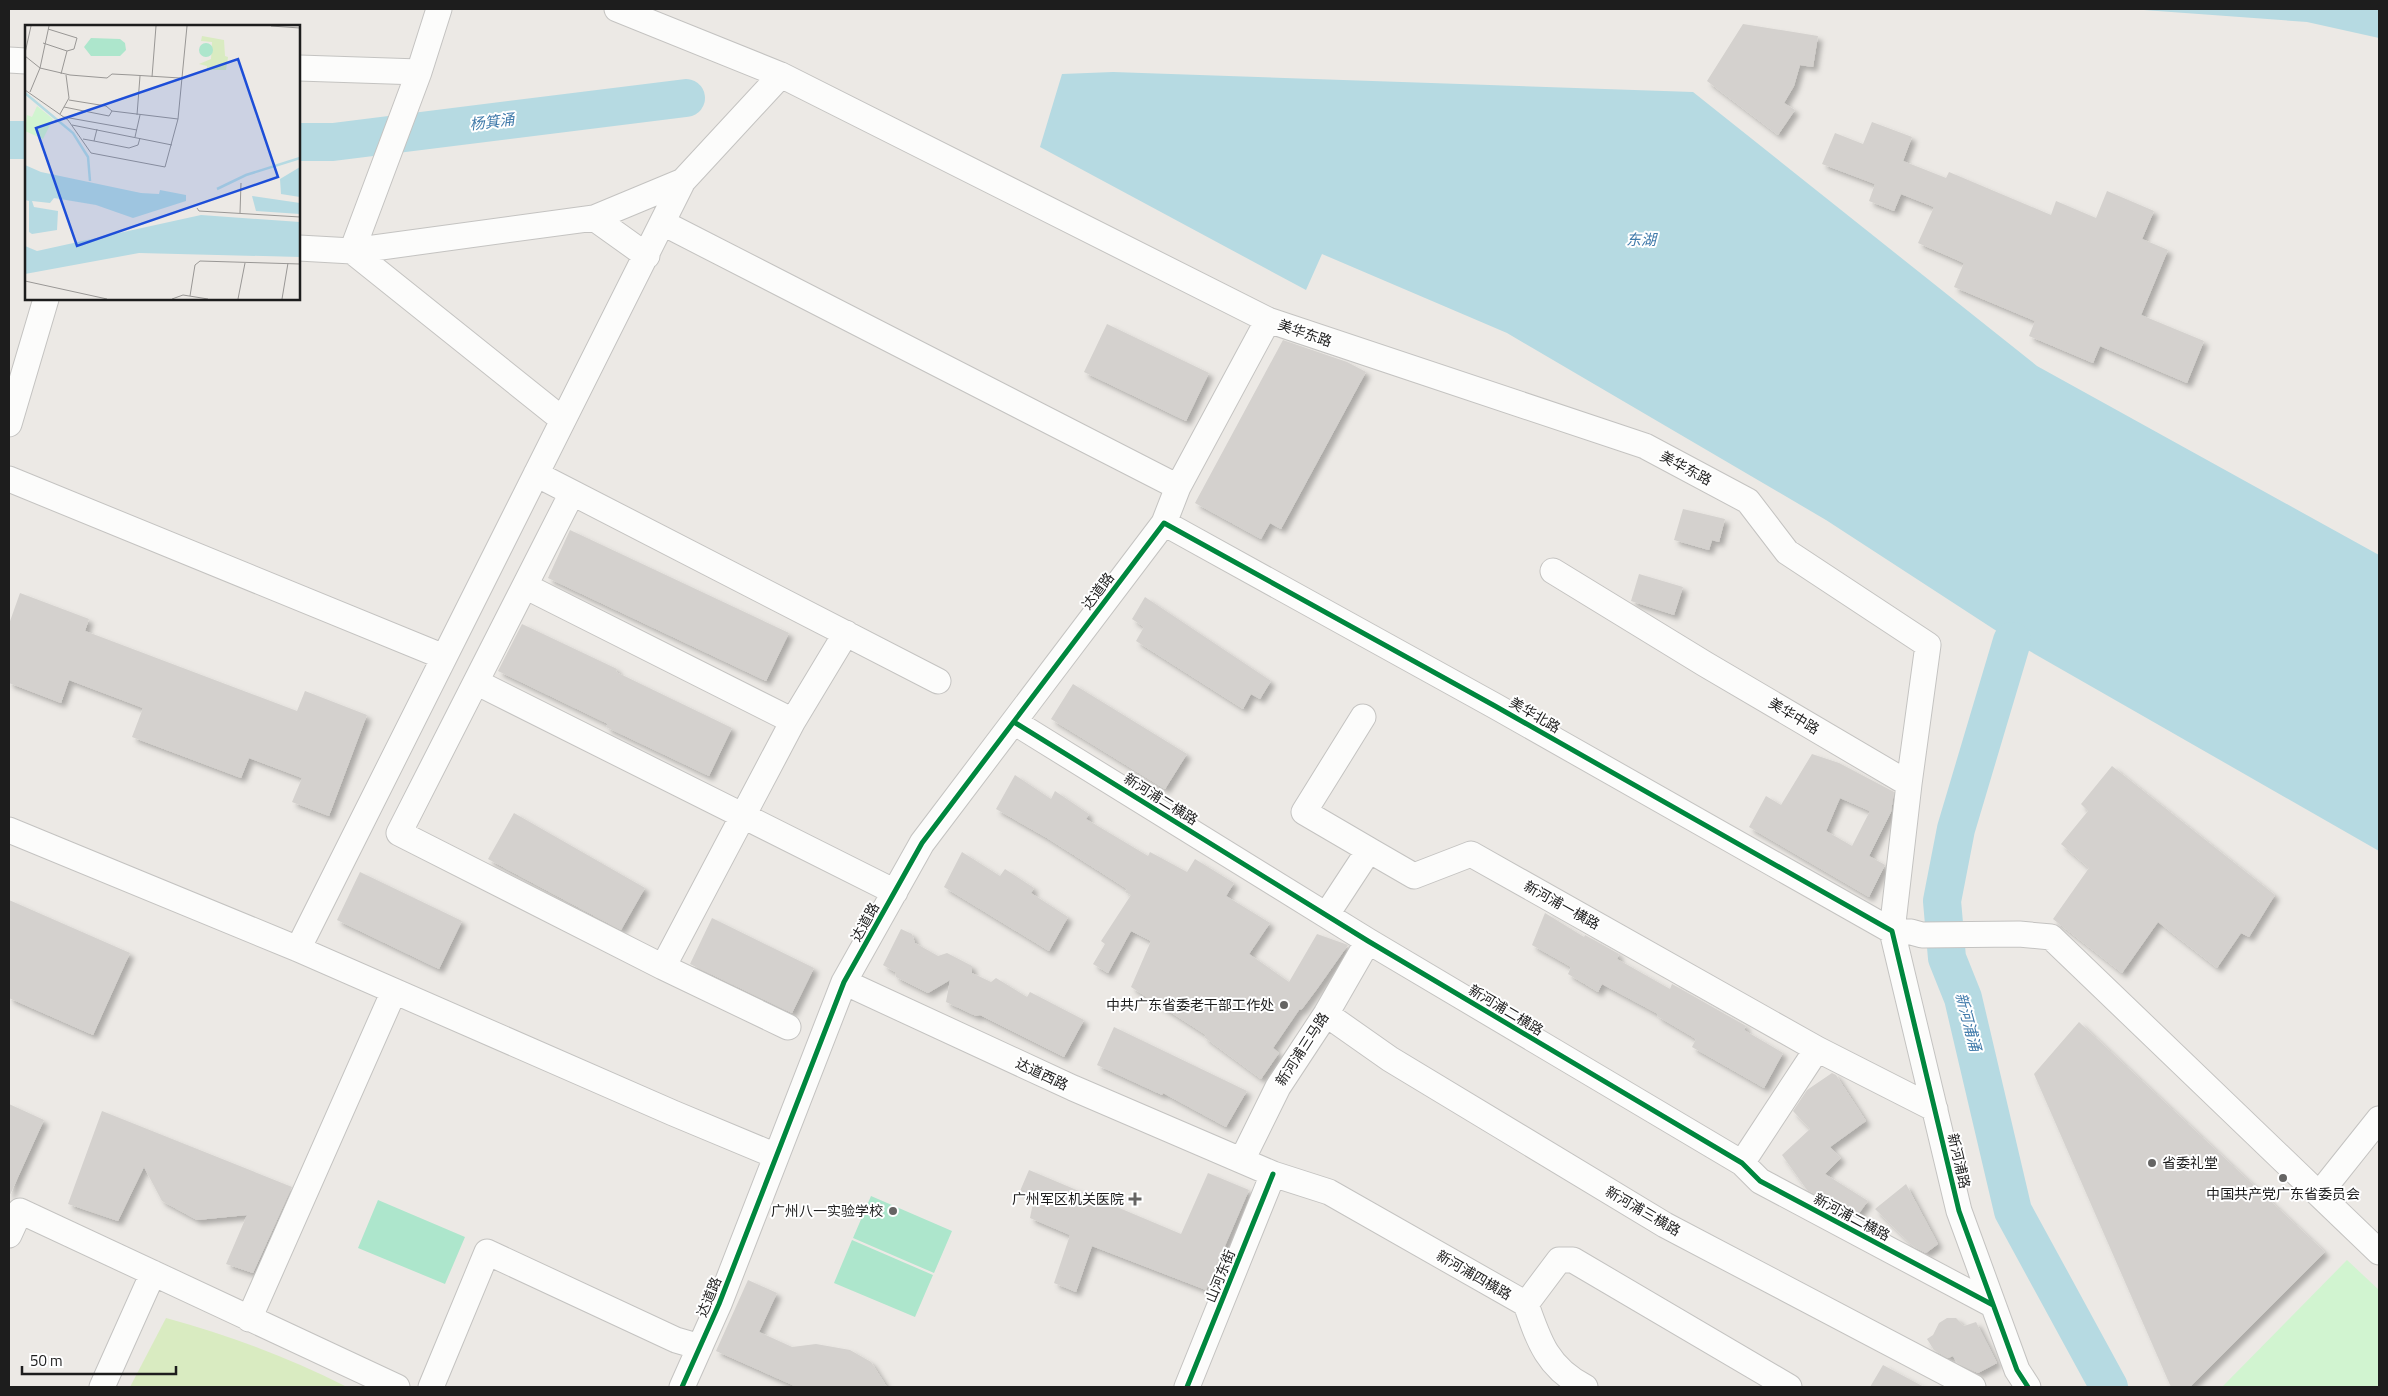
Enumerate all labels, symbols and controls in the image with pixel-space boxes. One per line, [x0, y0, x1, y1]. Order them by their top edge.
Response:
inset map [25, 25, 300, 300]
water label: 杨箕涌 [468, 107, 518, 136]
water label: 东湖 [1626, 228, 1658, 251]
street label: 美华东路 [1275, 313, 1335, 352]
street label: 美华东路 [1657, 445, 1716, 490]
street label: 达道路 [1077, 568, 1119, 614]
street label: 美华北路 [1506, 691, 1565, 738]
street label: 美华中路 [1765, 692, 1824, 739]
street label: 新河浦二横路 [1120, 767, 1202, 830]
street label: 新河浦一横路 [1520, 875, 1604, 934]
street label: 达道路 [845, 898, 884, 945]
street label: 新河浦二横路 [1465, 979, 1548, 1040]
water label: 新河浦涌 [1950, 990, 1988, 1056]
place label: 中共广东省委老干部工作处 [1106, 994, 1274, 1015]
marker: 中共广东省委老干部工作处 [1278, 999, 1290, 1011]
street label: 新河浦三马路 [1270, 1008, 1333, 1090]
street label: 达道西路 [1012, 1052, 1072, 1095]
street label: 新河浦路 [1943, 1131, 1976, 1191]
place label: 省委礼堂 [2162, 1152, 2218, 1173]
marker: 省委礼堂 [2146, 1157, 2158, 1169]
marker: 中国共产党广东省委员会 [2277, 1172, 2289, 1184]
street label: 新河浦三横路 [1602, 1180, 1685, 1241]
place label: 中国共产党广东省委员会 [2206, 1183, 2360, 1204]
place label: 广州军区机关医院 [1012, 1188, 1124, 1209]
street label: 新河浦二横路 [1810, 1188, 1894, 1246]
marker: 广州军区机关医院 [1128, 1192, 1142, 1206]
place label: 广州八一实验学校 [771, 1200, 883, 1221]
marker: 广州八一实验学校 [887, 1205, 899, 1217]
street label: 新河浦四横路 [1433, 1244, 1516, 1305]
street label: 山河东街 [1199, 1246, 1240, 1306]
street label: 达道路 [691, 1273, 726, 1320]
scale bar [22, 1344, 176, 1376]
text: 50 m [30, 1349, 63, 1372]

